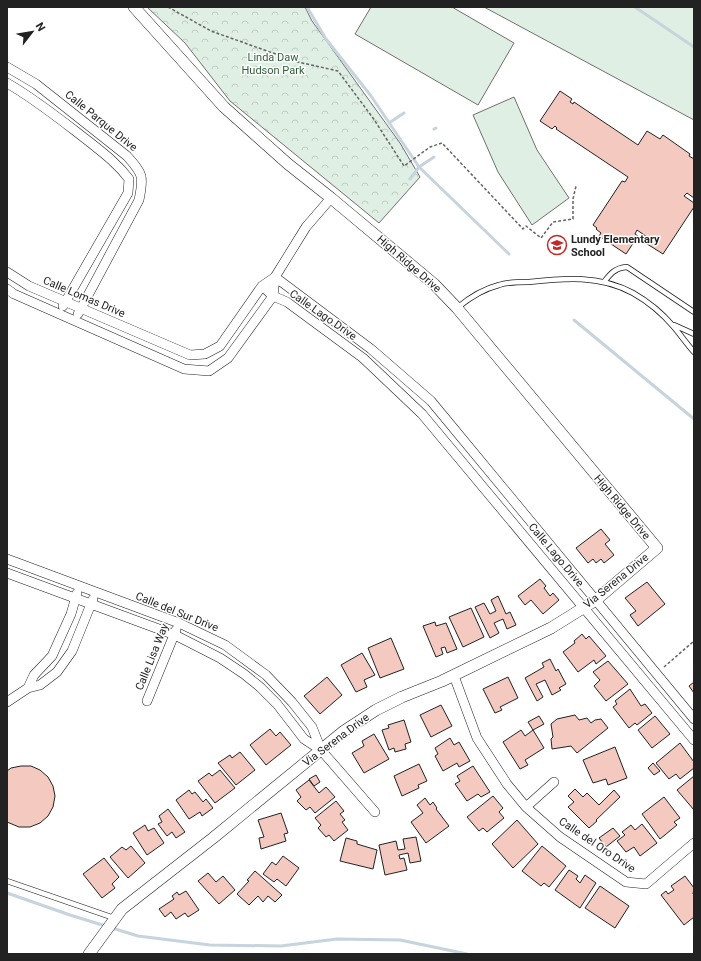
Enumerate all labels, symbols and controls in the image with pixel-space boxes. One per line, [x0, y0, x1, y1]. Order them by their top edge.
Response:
north arrow [12, 12, 52, 52]
text: N [33, 20, 48, 34]
park label: Linda Daw Hudson Park [241, 51, 305, 77]
street label: Calle Parque Drive [62, 88, 140, 154]
street label: High Ridge Drive [374, 233, 444, 295]
place label: Lundy Elementary School [571, 233, 660, 259]
school or university icon: Lundy Elementary School [546, 234, 568, 256]
street label: Calle Lomas Drive [41, 274, 127, 320]
street label: Calle Lago Drive [287, 287, 359, 343]
street label: High Ridge Drive [591, 472, 653, 542]
street label: Calle Lago Drive [526, 521, 586, 590]
street label: Via Serena Drive [581, 551, 651, 611]
street label: Calle del Sur Drive [134, 589, 221, 635]
street label: Calle Lisa Way [133, 621, 172, 692]
street label: Via Serena Drive [300, 711, 372, 769]
street label: Calle del Oro Drive [556, 815, 638, 875]

